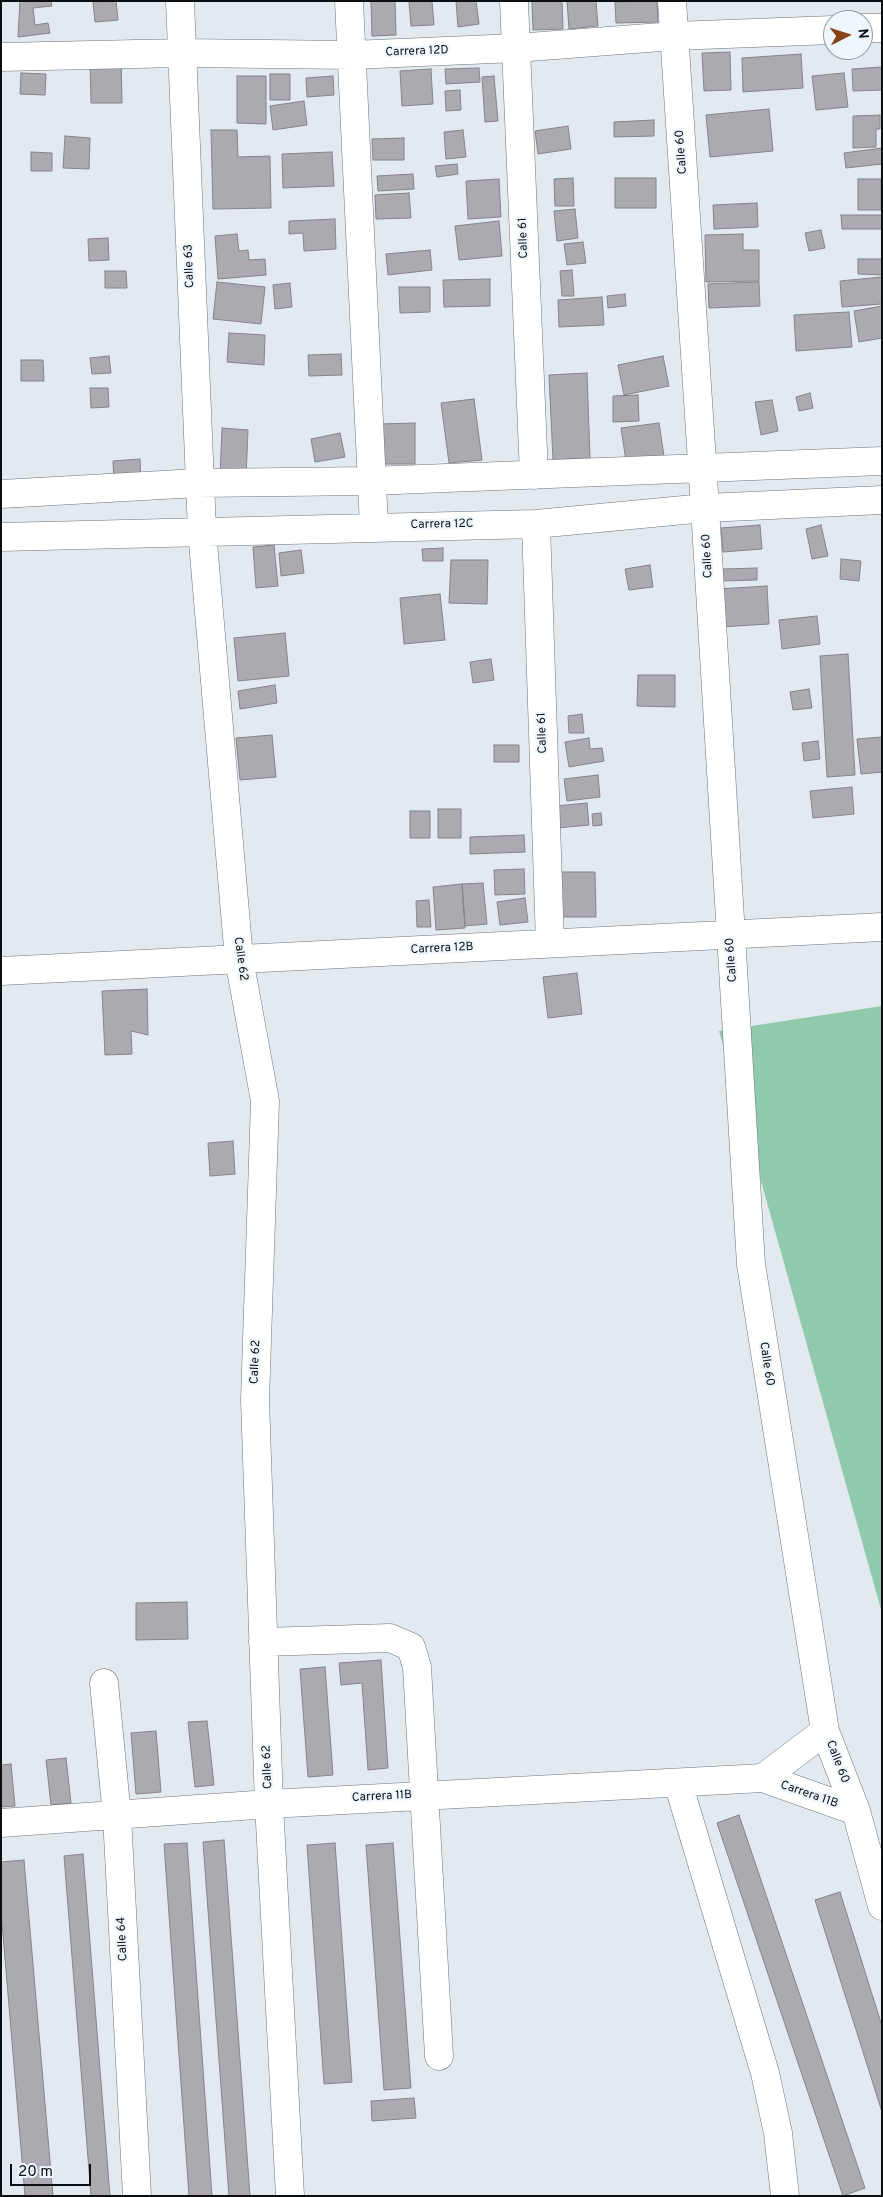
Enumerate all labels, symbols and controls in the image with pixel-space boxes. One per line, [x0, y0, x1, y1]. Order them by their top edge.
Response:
north arrow [823, 10, 873, 60]
text: N [854, 28, 871, 39]
street label: Carrera 12D [385, 44, 449, 60]
street label: Calle 60 [673, 129, 691, 175]
street label: Calle 61 [516, 217, 532, 259]
street label: Calle 63 [182, 244, 198, 288]
street label: Carrera 12C [410, 517, 474, 533]
street label: Calle 60 [700, 533, 716, 579]
street label: Calle 61 [535, 712, 551, 754]
street label: Calle 62 [230, 936, 250, 982]
street label: Calle 60 [723, 937, 741, 983]
street label: Carrera 12B [410, 940, 474, 958]
street label: Calle 62 [248, 1340, 264, 1384]
street label: Calle 60 [755, 1341, 777, 1387]
street label: Calle 60 [822, 1739, 852, 1785]
street label: Calle 62 [260, 1745, 276, 1789]
street label: Carrera 11B [778, 1778, 840, 1812]
street label: Carrera 11B [352, 1788, 412, 1806]
street label: Calle 64 [115, 1917, 131, 1961]
scale bar [12, 2154, 94, 2186]
text: 20 m [18, 2163, 53, 2182]

